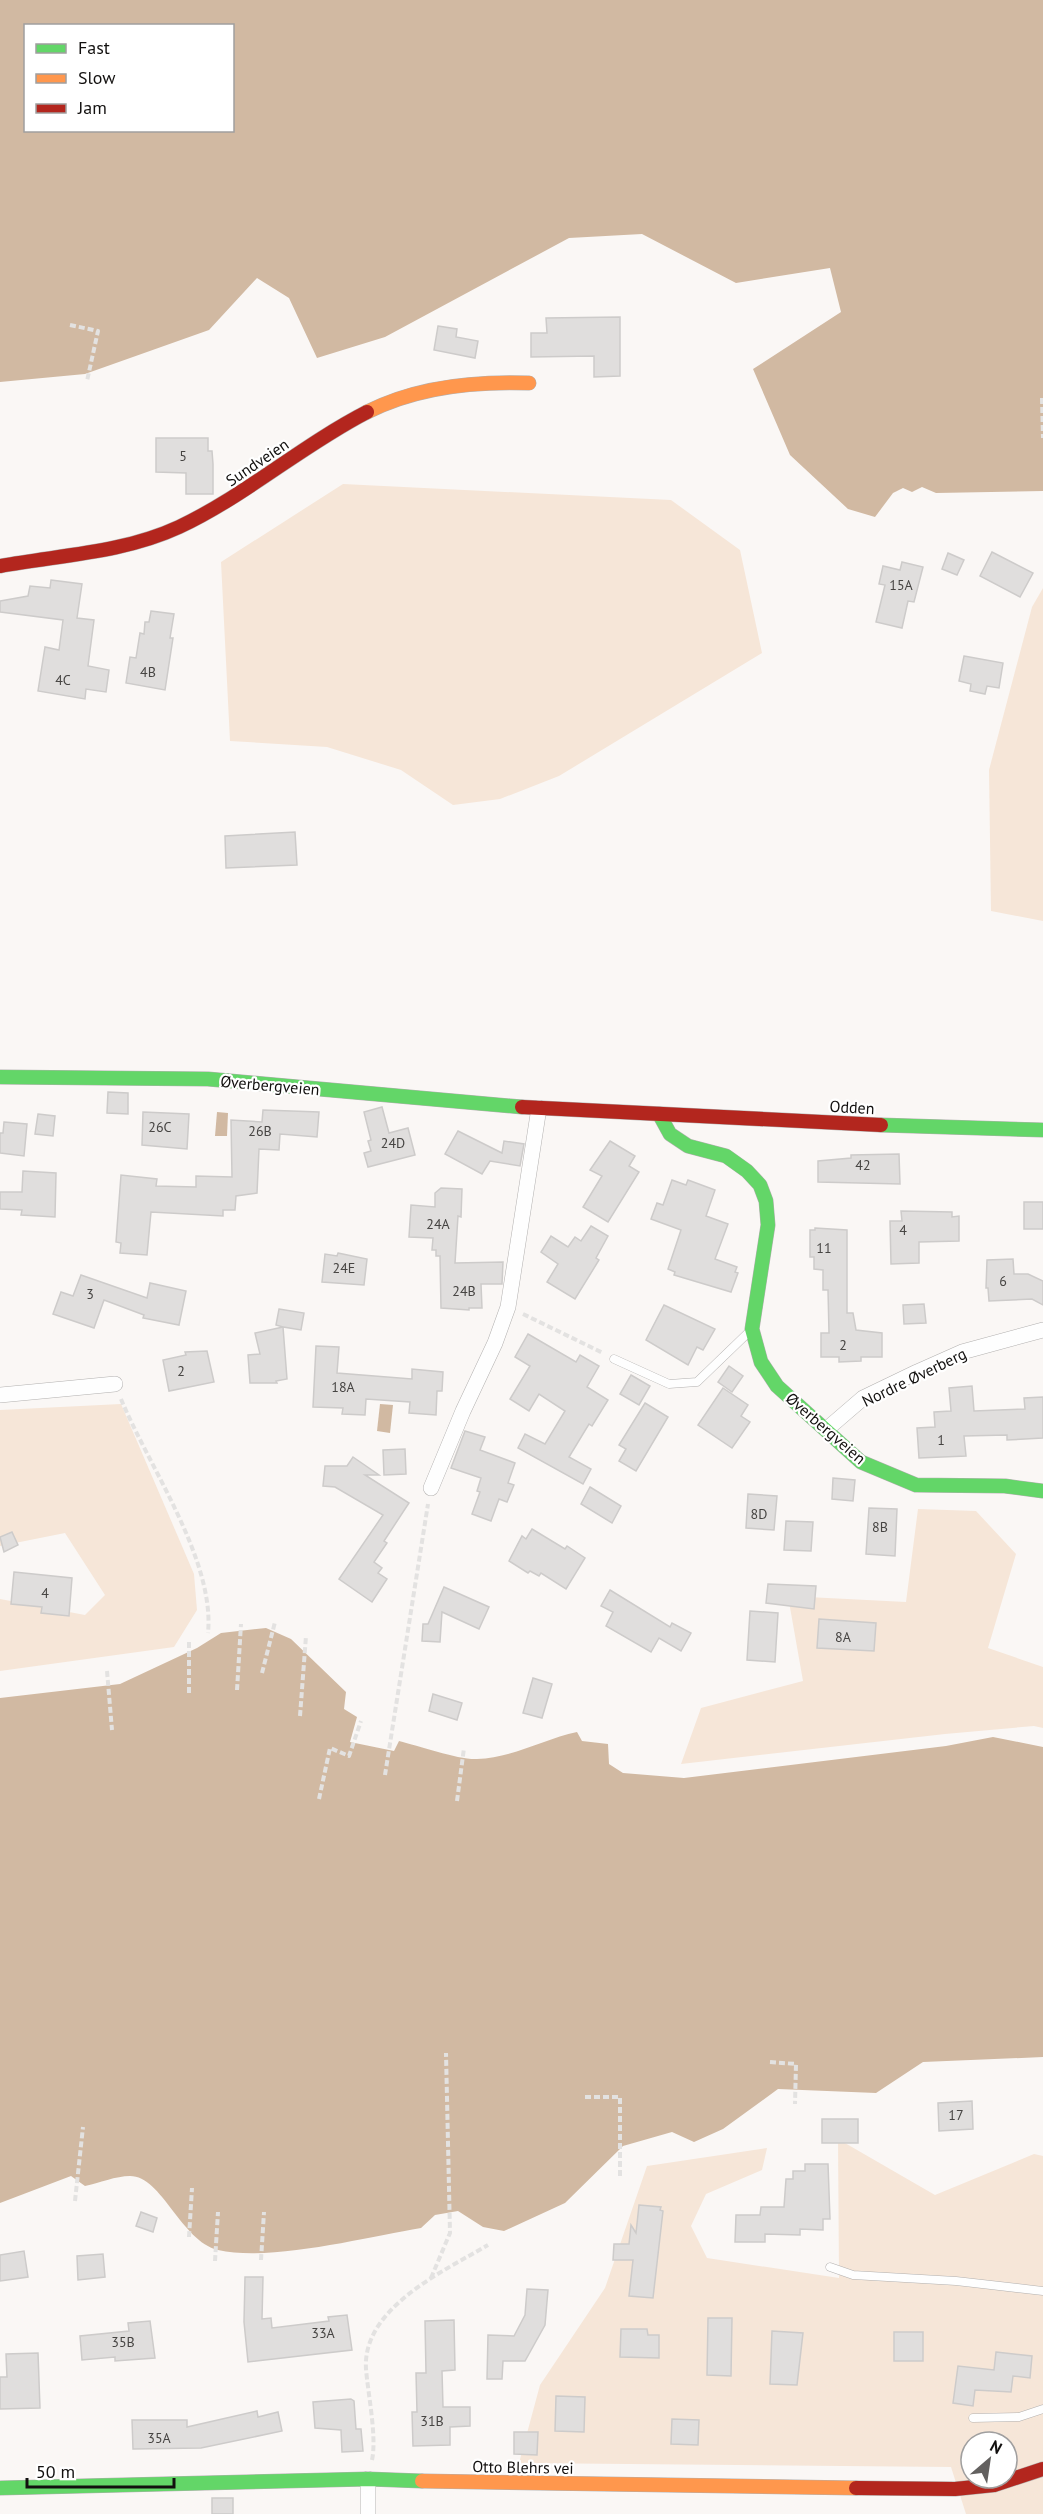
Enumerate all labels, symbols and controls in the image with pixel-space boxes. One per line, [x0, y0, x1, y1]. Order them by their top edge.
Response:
legend [24, 24, 234, 132]
text: Fast [78, 36, 110, 59]
text: Slow [78, 66, 116, 89]
text: Jam [77, 96, 107, 119]
street label: Sundveien [222, 434, 292, 490]
house number: 5 [179, 447, 187, 465]
house number: 15A [889, 576, 914, 594]
house number: 4B [140, 663, 156, 681]
house number: 4C [55, 671, 71, 689]
street label: Øverbergveien [220, 1071, 320, 1099]
street label: Odden [829, 1096, 875, 1118]
house number: 26C [148, 1118, 172, 1136]
house number: 26B [248, 1122, 272, 1140]
house number: 24D [381, 1134, 405, 1152]
house number: 42 [855, 1156, 871, 1174]
house number: 24A [426, 1215, 451, 1233]
house number: 4 [899, 1221, 907, 1239]
house number: 11 [816, 1239, 832, 1257]
house number: 24E [333, 1259, 355, 1277]
house number: 6 [999, 1272, 1007, 1290]
house number: 24B [452, 1282, 476, 1300]
house number: 3 [86, 1285, 94, 1303]
house number: 2 [839, 1336, 847, 1354]
street label: Nordre Øverberg [858, 1343, 970, 1411]
house number: 2 [177, 1362, 185, 1380]
house number: 18A [331, 1378, 356, 1396]
street label: Øverbergveien [782, 1388, 870, 1468]
house number: 1 [937, 1431, 945, 1449]
house number: 8D [751, 1505, 767, 1523]
house number: 8B [872, 1518, 888, 1536]
house number: 4 [41, 1584, 49, 1602]
house number: 8A [835, 1628, 852, 1646]
house number: 17 [948, 2106, 964, 2124]
house number: 33A [311, 2324, 336, 2342]
house number: 35B [111, 2333, 135, 2351]
house number: 31B [420, 2412, 444, 2430]
house number: 35A [147, 2429, 172, 2447]
north arrow [959, 2430, 1019, 2490]
text: N [987, 2436, 1006, 2458]
scale bar [27, 2451, 174, 2489]
street label: Otto Blehrs vei [472, 2456, 574, 2478]
text: 50 m [36, 2460, 75, 2483]

